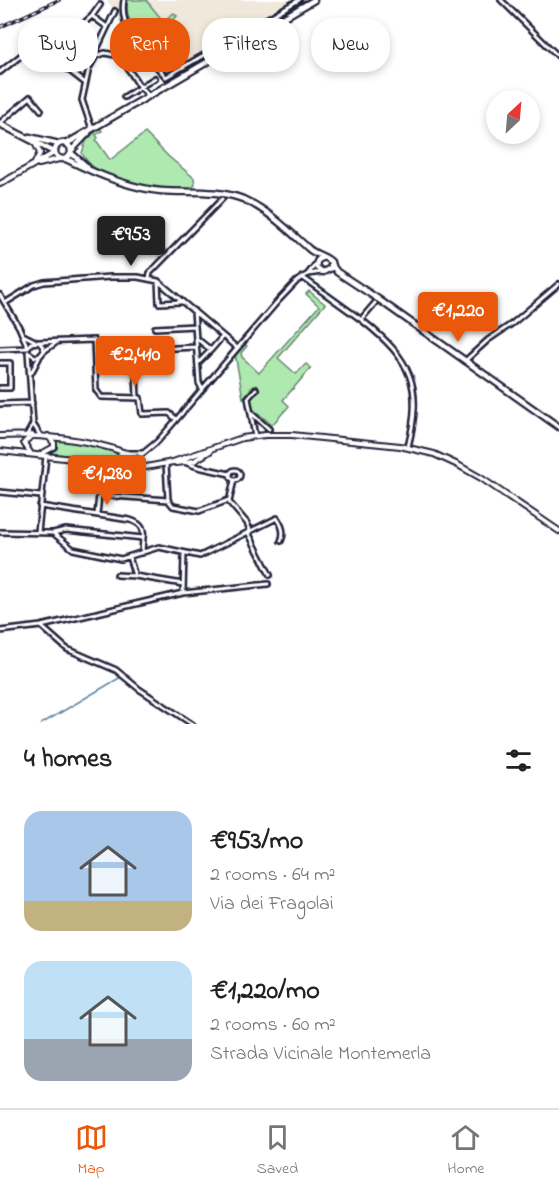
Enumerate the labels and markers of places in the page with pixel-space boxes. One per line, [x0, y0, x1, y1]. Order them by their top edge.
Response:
pin: €953 [95, 216, 167, 267]
pin: €1,220 [409, 292, 507, 343]
pin: €2,410 [86, 336, 184, 387]
pin: €1,280 [58, 455, 156, 506]

